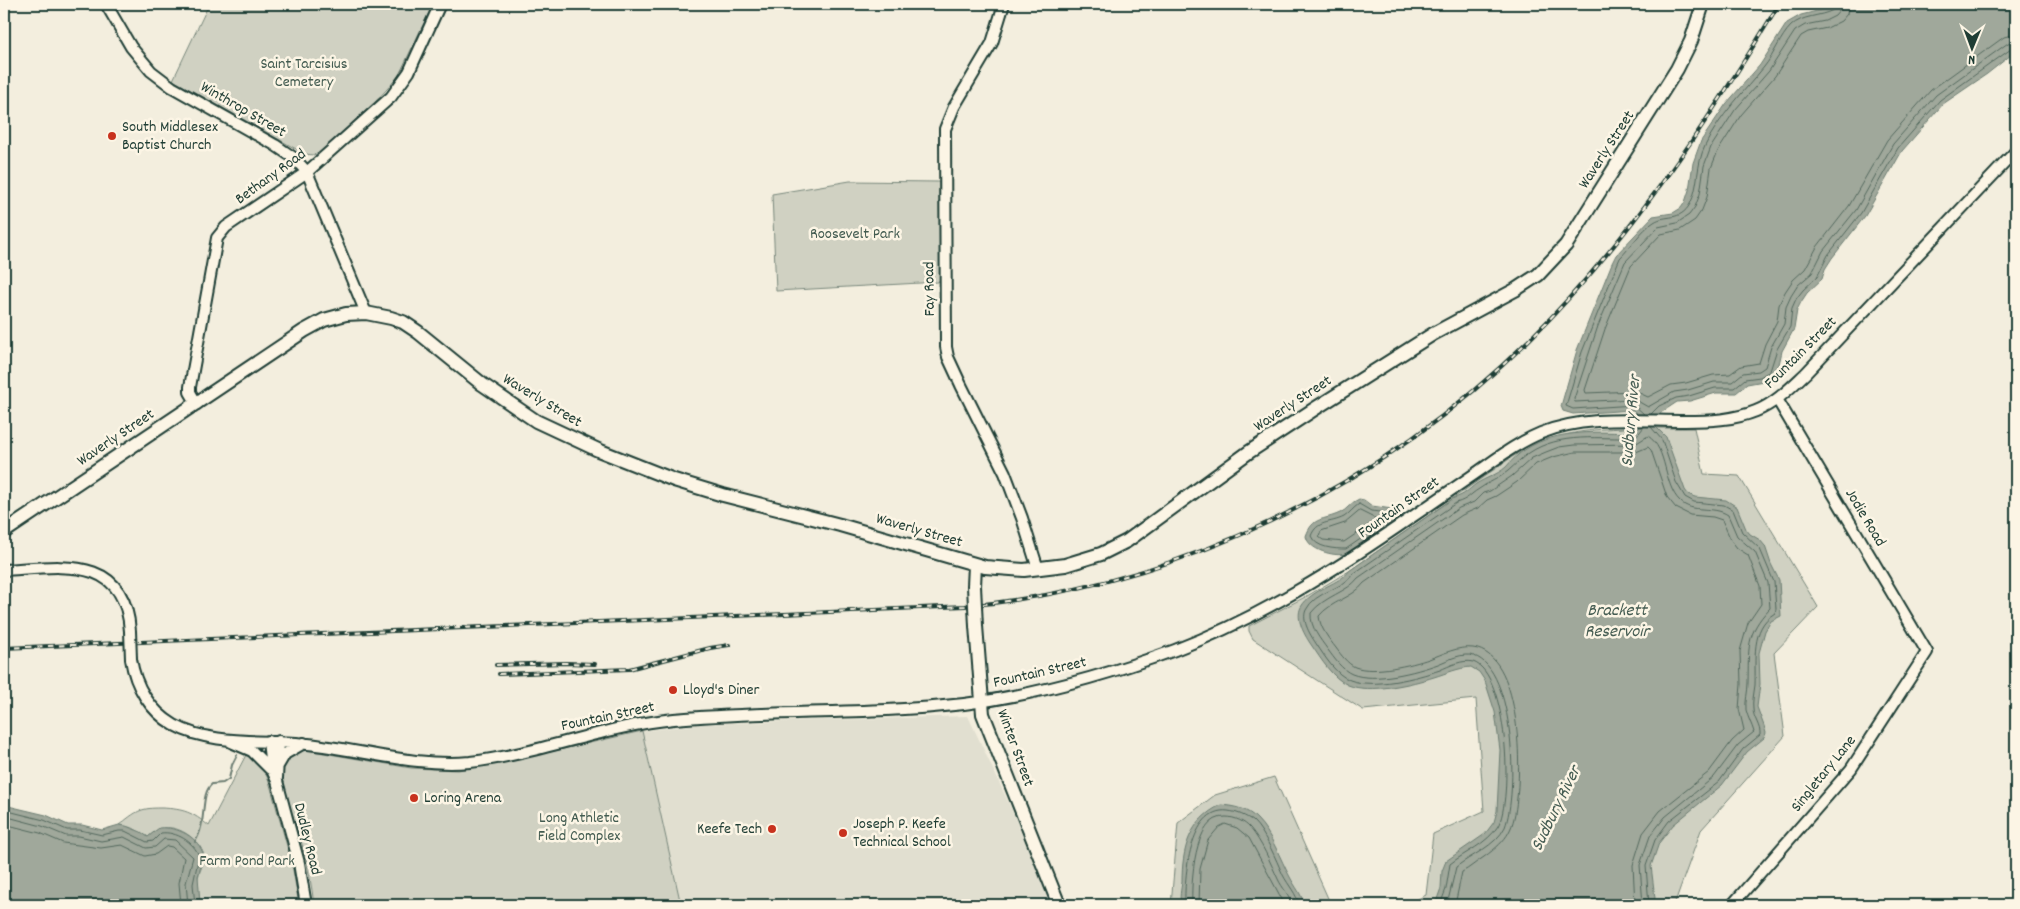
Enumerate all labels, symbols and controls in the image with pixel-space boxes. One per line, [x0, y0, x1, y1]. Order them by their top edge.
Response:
north arrow [1948, 22, 1998, 72]
text: N [1968, 49, 1975, 69]
park label: Saint Tarcisius Cemetery [261, 53, 348, 94]
street label: Winthrop Street [196, 76, 290, 144]
street label: Waverly Street [1573, 106, 1641, 194]
place label: South Middlesex Baptist Church [122, 116, 218, 157]
marker: South Middlesex Baptist Church [106, 130, 118, 142]
street label: Bethany Road [231, 143, 311, 211]
park label: Roosevelt Park [810, 223, 900, 246]
street label: Fay Road [918, 261, 942, 317]
street label: Fountain Street [1759, 311, 1843, 395]
street label: Waverly Street [498, 368, 586, 434]
street label: Waverly Street [1249, 370, 1337, 438]
water label: Sudbury River [1616, 372, 1649, 468]
street label: Waverly Street [73, 403, 159, 472]
street label: Fountain Street [1354, 471, 1445, 545]
street label: Jodie Road [1839, 485, 1891, 551]
street label: Waverly Street [873, 508, 965, 554]
water label: Brackett Reservoir [1585, 599, 1651, 645]
street label: Fountain Street [991, 651, 1089, 695]
place label: Lloyd's Diner [683, 679, 760, 702]
marker: Lloyd's Diner [667, 684, 679, 696]
street label: Fountain Street [559, 696, 657, 738]
street label: Winter Street [990, 706, 1040, 790]
street label: Singletary Lane [1786, 731, 1862, 817]
water label: Sudbury River [1526, 760, 1589, 856]
place label: Loring Arena [424, 787, 502, 810]
marker: Loring Arena [408, 792, 420, 804]
street label: Dudley Road [287, 801, 327, 877]
park label: Long Athletic Field Complex [538, 807, 620, 848]
place label: Joseph P. Keefe Technical School [853, 813, 951, 854]
place label: Keefe Tech [697, 818, 762, 841]
marker: Keefe Tech [766, 823, 778, 835]
marker: Joseph P. Keefe Technical School [837, 827, 849, 839]
park label: Farm Pond Park [199, 850, 295, 873]

